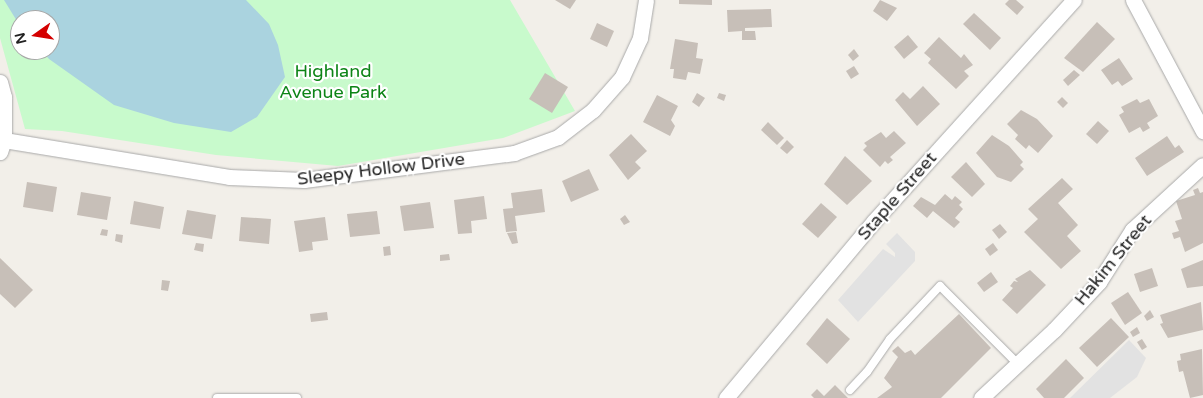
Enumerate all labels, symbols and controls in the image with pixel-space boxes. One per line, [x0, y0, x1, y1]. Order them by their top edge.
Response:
north arrow [10, 10, 60, 60]
text: N [11, 31, 30, 46]
park label: Highland Avenue Park [279, 61, 387, 104]
street label: Staple Street [853, 147, 941, 245]
street label: Sleepy Hollow Drive [296, 148, 466, 190]
street label: Hakim Street [1070, 210, 1156, 310]

